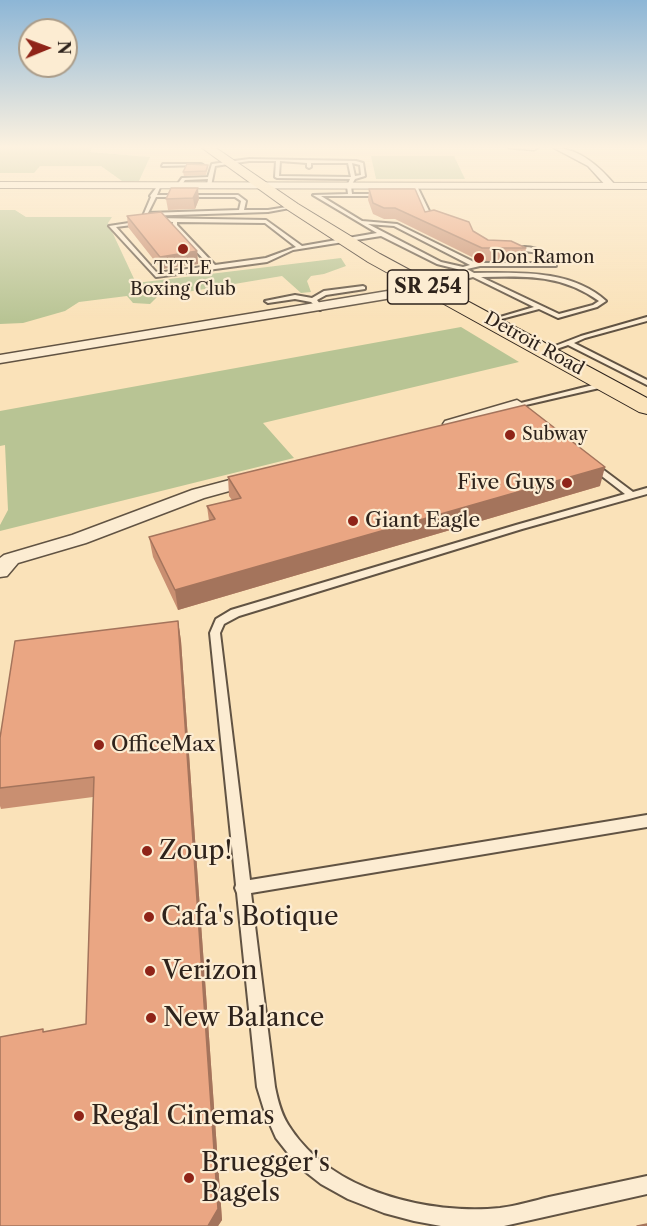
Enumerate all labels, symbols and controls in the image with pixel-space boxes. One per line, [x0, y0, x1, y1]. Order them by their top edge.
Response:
north arrow [18, 18, 78, 78]
text: N [54, 41, 74, 55]
marker: TITLE Boxing Club [176, 242, 190, 256]
place label: Don Ramon [491, 247, 594, 269]
marker: Don Ramon [472, 251, 486, 265]
place label: TITLE Boxing Club [130, 258, 236, 300]
road number: SR 254 [388, 270, 468, 304]
street label: Detroit Road [480, 308, 588, 380]
place label: Subway [522, 424, 588, 446]
marker: Subway [503, 428, 517, 442]
place label: Five Guys [457, 470, 555, 496]
marker: Five Guys [560, 476, 574, 490]
place label: Giant Eagle [365, 508, 480, 534]
marker: Giant Eagle [346, 514, 360, 528]
place label: OfficeMax [111, 732, 216, 758]
marker: OfficeMax [92, 738, 106, 752]
place label: Zoup! [159, 835, 232, 867]
marker: Zoup! [140, 844, 154, 858]
place label: Cafa's Botique [161, 901, 339, 933]
marker: Cafa's Botique [142, 910, 156, 924]
place label: Verizon [162, 955, 257, 987]
marker: Verizon [143, 964, 157, 978]
place label: New Balance [163, 1002, 324, 1034]
marker: New Balance [144, 1011, 158, 1025]
place label: Regal Cinemas [91, 1100, 274, 1132]
marker: Regal Cinemas [72, 1109, 86, 1123]
place label: Bruegger's Bagels [201, 1147, 330, 1208]
marker: Bruegger's Bagels [182, 1171, 196, 1185]

